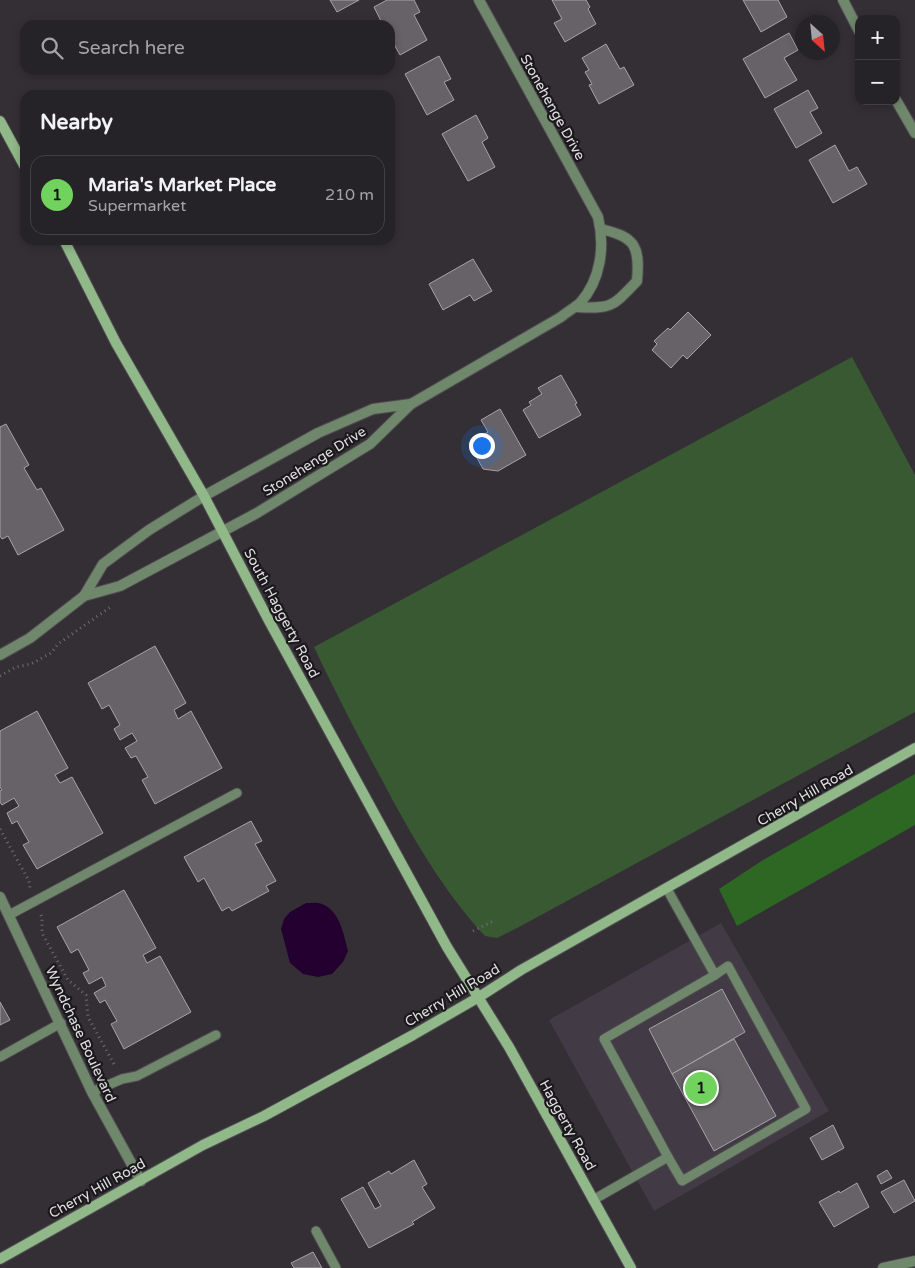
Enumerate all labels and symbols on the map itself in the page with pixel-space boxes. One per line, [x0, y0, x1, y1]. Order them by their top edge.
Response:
north arrow [795, 15, 840, 60]
street label: Stonehenge Drive [516, 51, 589, 163]
street label: Stonehenge Drive [260, 423, 369, 500]
your location [469, 433, 495, 459]
street label: South Haggerty Road [240, 546, 323, 681]
street label: Cherry Hill Road [754, 761, 856, 830]
street label: Cherry Hill Road [402, 960, 503, 1030]
street label: Wyndchase Boulevard [42, 963, 120, 1105]
pin: 1 [685, 1069, 717, 1107]
street label: Haggerty Road [536, 1077, 599, 1174]
street label: Cherry Hill Road [46, 1155, 148, 1222]

